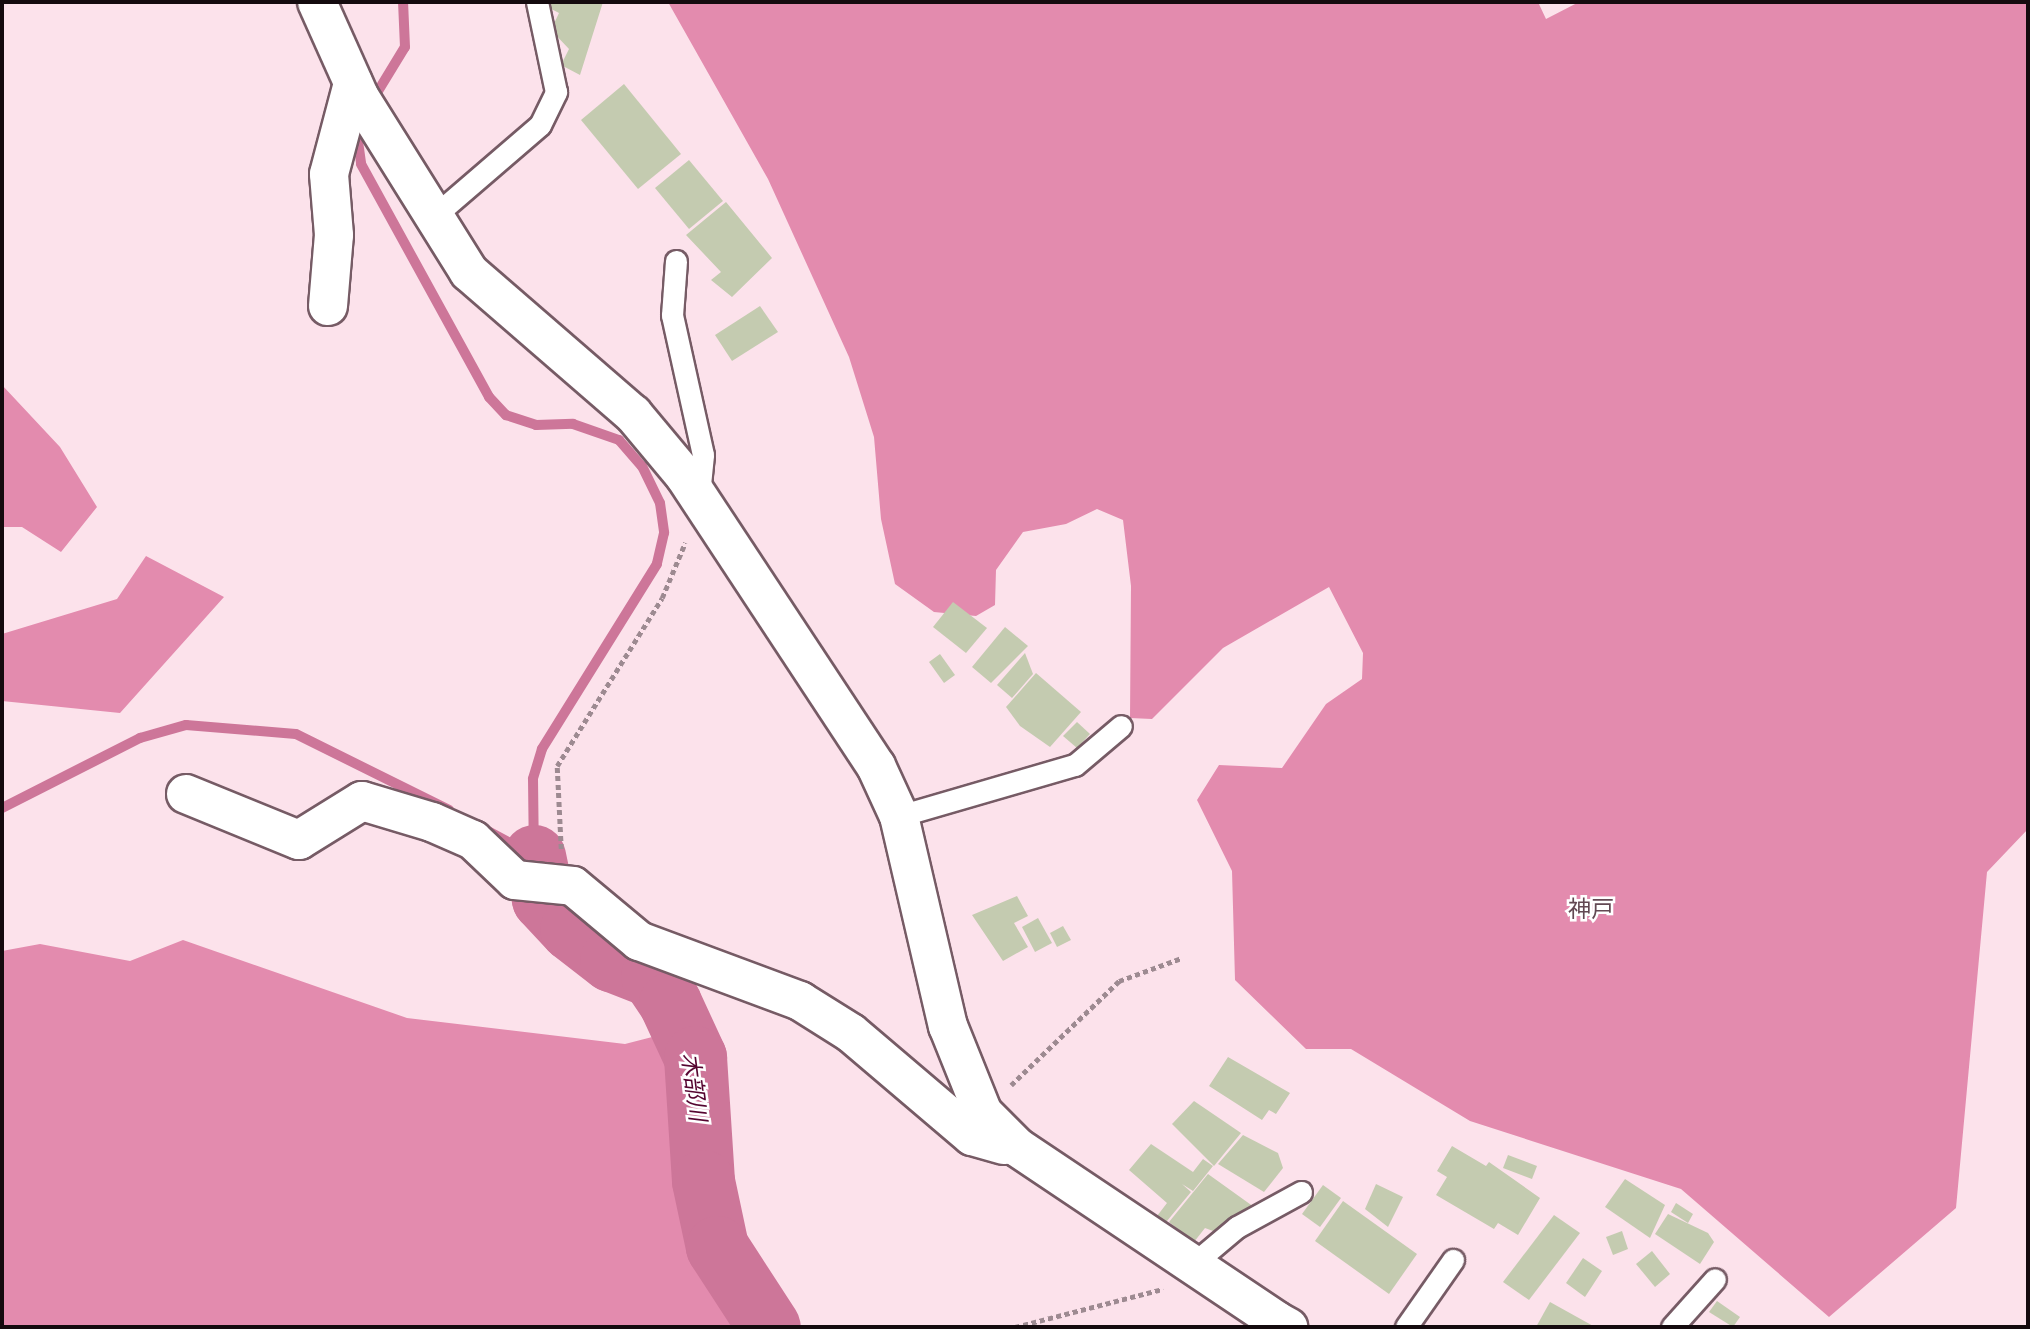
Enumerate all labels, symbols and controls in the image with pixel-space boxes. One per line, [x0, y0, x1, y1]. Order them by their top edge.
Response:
district label: 神戸 [1568, 895, 1614, 923]
water label: 木部川 [676, 1051, 712, 1123]

